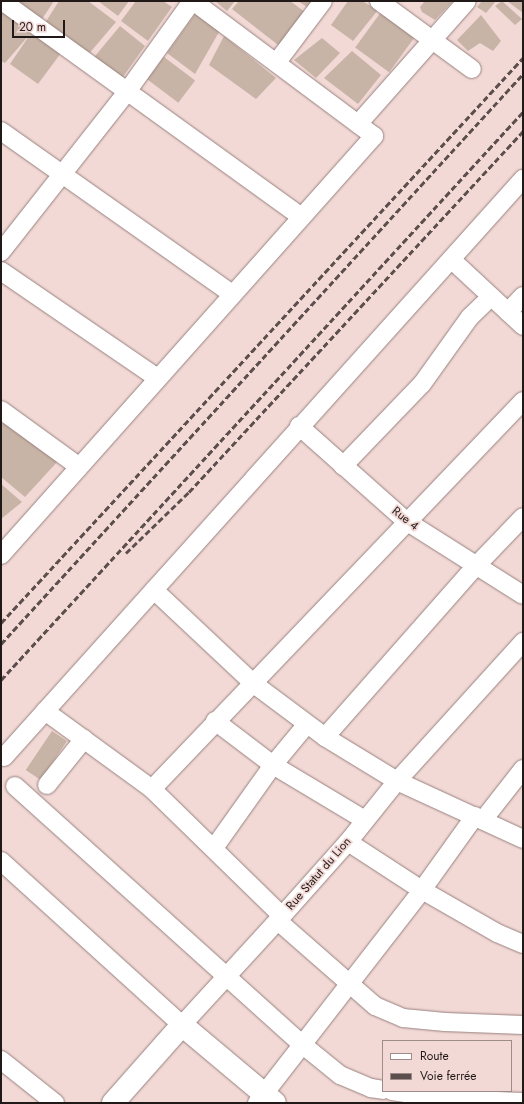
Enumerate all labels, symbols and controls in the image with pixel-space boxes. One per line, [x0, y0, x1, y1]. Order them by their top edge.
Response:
scale bar [14, 12, 67, 38]
text: 20 m [19, 18, 46, 36]
street label: Rue 4 [389, 504, 421, 534]
street label: Rue Statut du Lion [283, 835, 355, 913]
legend [382, 1040, 512, 1092]
text: Route [420, 1047, 449, 1065]
text: Voie ferrée [420, 1067, 476, 1085]

